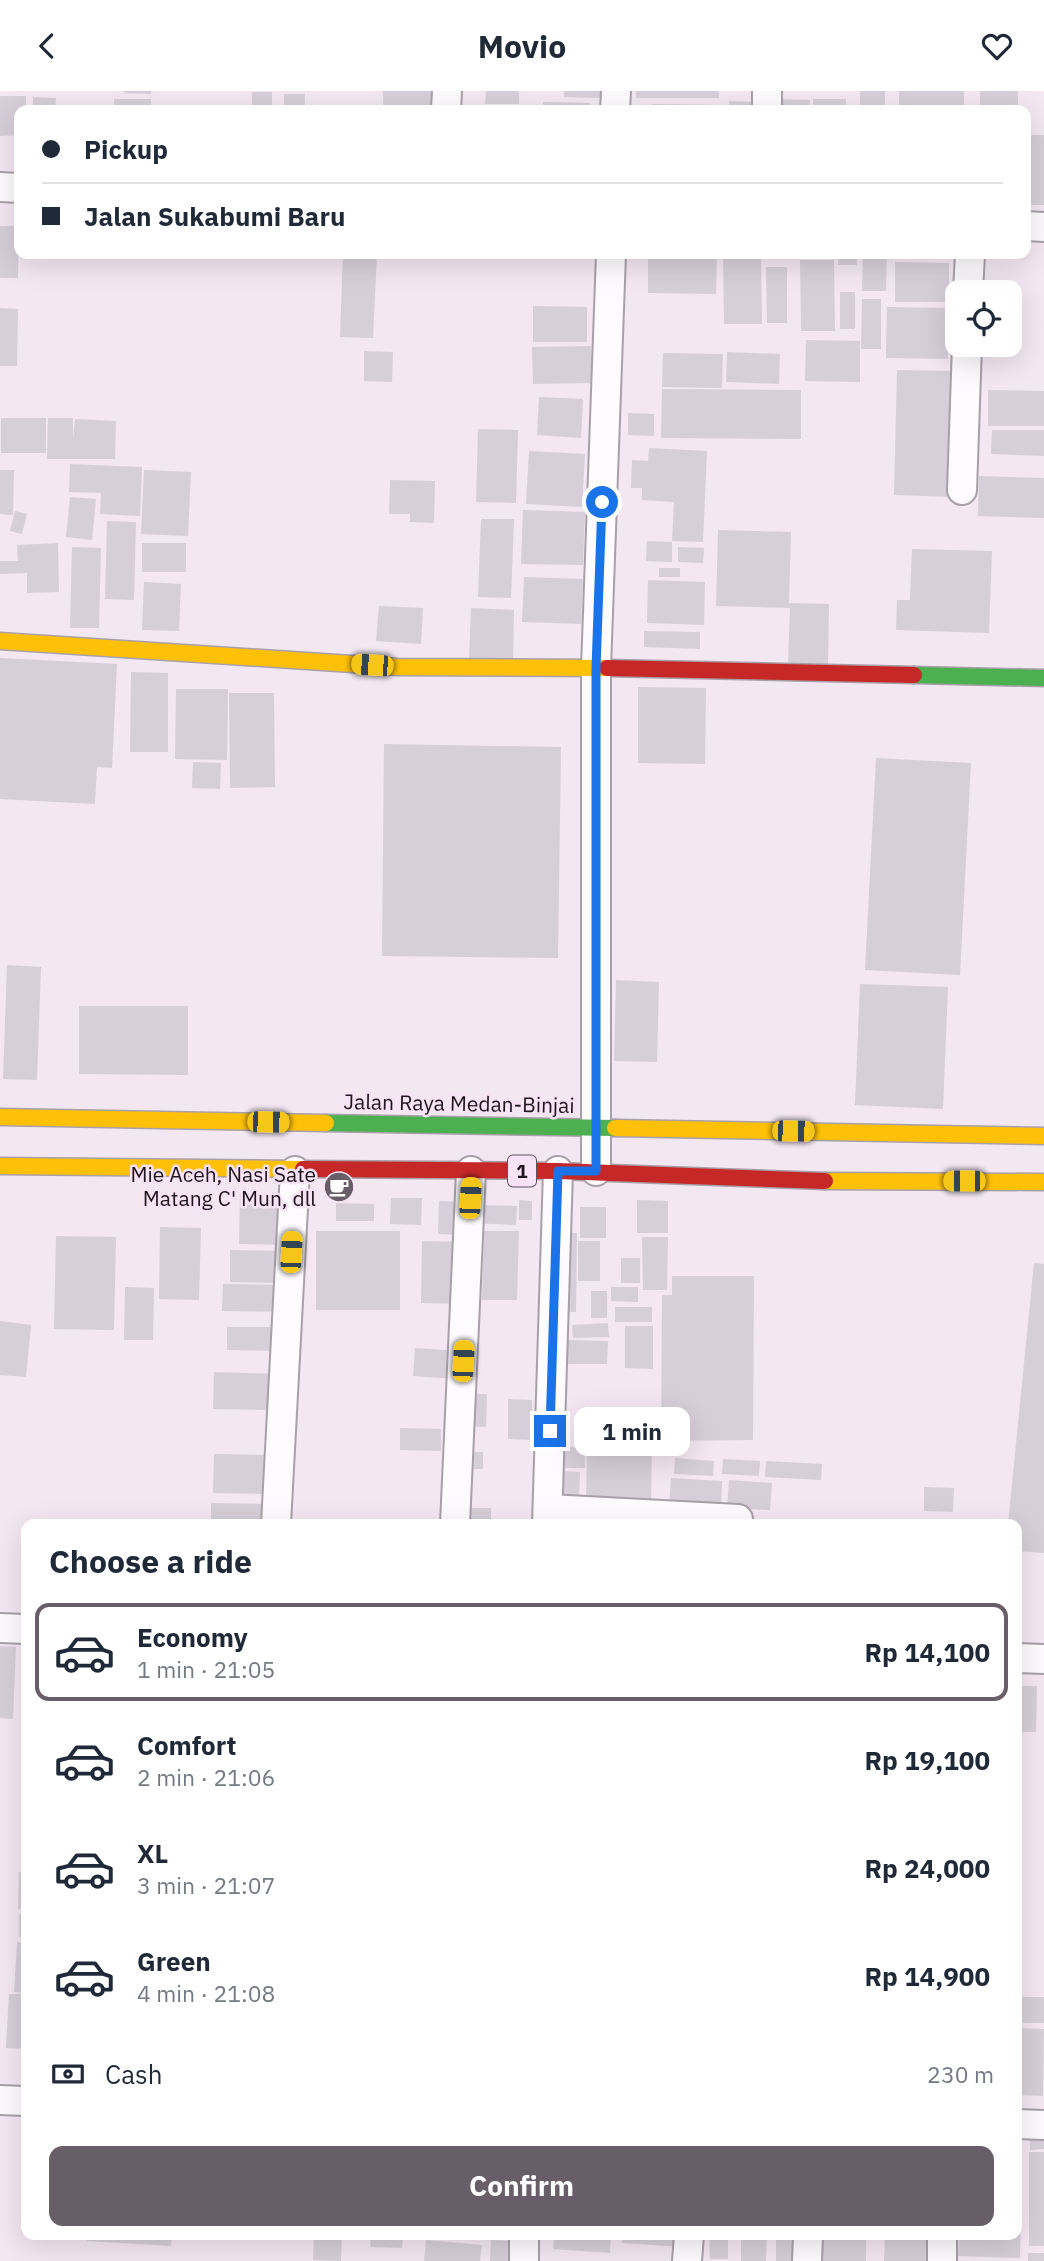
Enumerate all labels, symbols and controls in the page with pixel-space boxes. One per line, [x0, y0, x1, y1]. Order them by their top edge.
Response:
text: Movio [478, 25, 566, 67]
icon: back [28, 27, 66, 65]
icon: heart [978, 27, 1016, 65]
text: Pickup [84, 132, 168, 166]
text: Jalan Sukabumi Baru [84, 199, 345, 233]
map controls [945, 280, 1022, 357]
button: locate [945, 280, 1022, 357]
route start [586, 486, 618, 518]
car [351, 653, 394, 677]
street label: Jalan Raya Medan-Binjai [343, 1087, 575, 1119]
car [247, 1111, 290, 1133]
car [772, 1120, 815, 1142]
road number: 1 [508, 1155, 536, 1187]
place label: Mie Aceh, Nasi Sate Matang C' Mun, dll [130, 1160, 316, 1212]
cafe icon: Mie Aceh, Nasi Sate Matang C' Mun, dll [322, 1170, 356, 1204]
car [944, 1171, 986, 1192]
car [459, 1176, 482, 1220]
car [280, 1230, 303, 1274]
car [452, 1339, 475, 1383]
callout: 1 min [574, 1407, 690, 1455]
route end [534, 1415, 566, 1447]
text: 1 min [602, 1416, 662, 1446]
text: Choose a ride [49, 1540, 252, 1582]
text: Economy [137, 1620, 248, 1654]
icon: car [53, 1621, 116, 1684]
text: Rp 14,100 [864, 1635, 990, 1669]
text: 1 min · 21:05 [137, 1654, 275, 1684]
text: Comfort [137, 1728, 236, 1762]
icon: car [53, 1729, 116, 1792]
text: Rp 19,100 [864, 1743, 990, 1777]
text: 2 min · 21:06 [137, 1762, 275, 1792]
text: XL [137, 1836, 168, 1870]
icon: car [53, 1837, 116, 1900]
text: Rp 24,000 [864, 1851, 990, 1885]
text: 3 min · 21:07 [137, 1870, 275, 1900]
text: Green [137, 1944, 211, 1978]
icon: car [53, 1945, 116, 2008]
text: Rp 14,900 [864, 1959, 990, 1993]
text: 4 min · 21:08 [137, 1978, 275, 2008]
icon: cash [49, 2055, 87, 2093]
text: Cash [105, 2057, 162, 2091]
text: 230 m [927, 2059, 994, 2089]
button: Confirm [49, 2146, 994, 2226]

